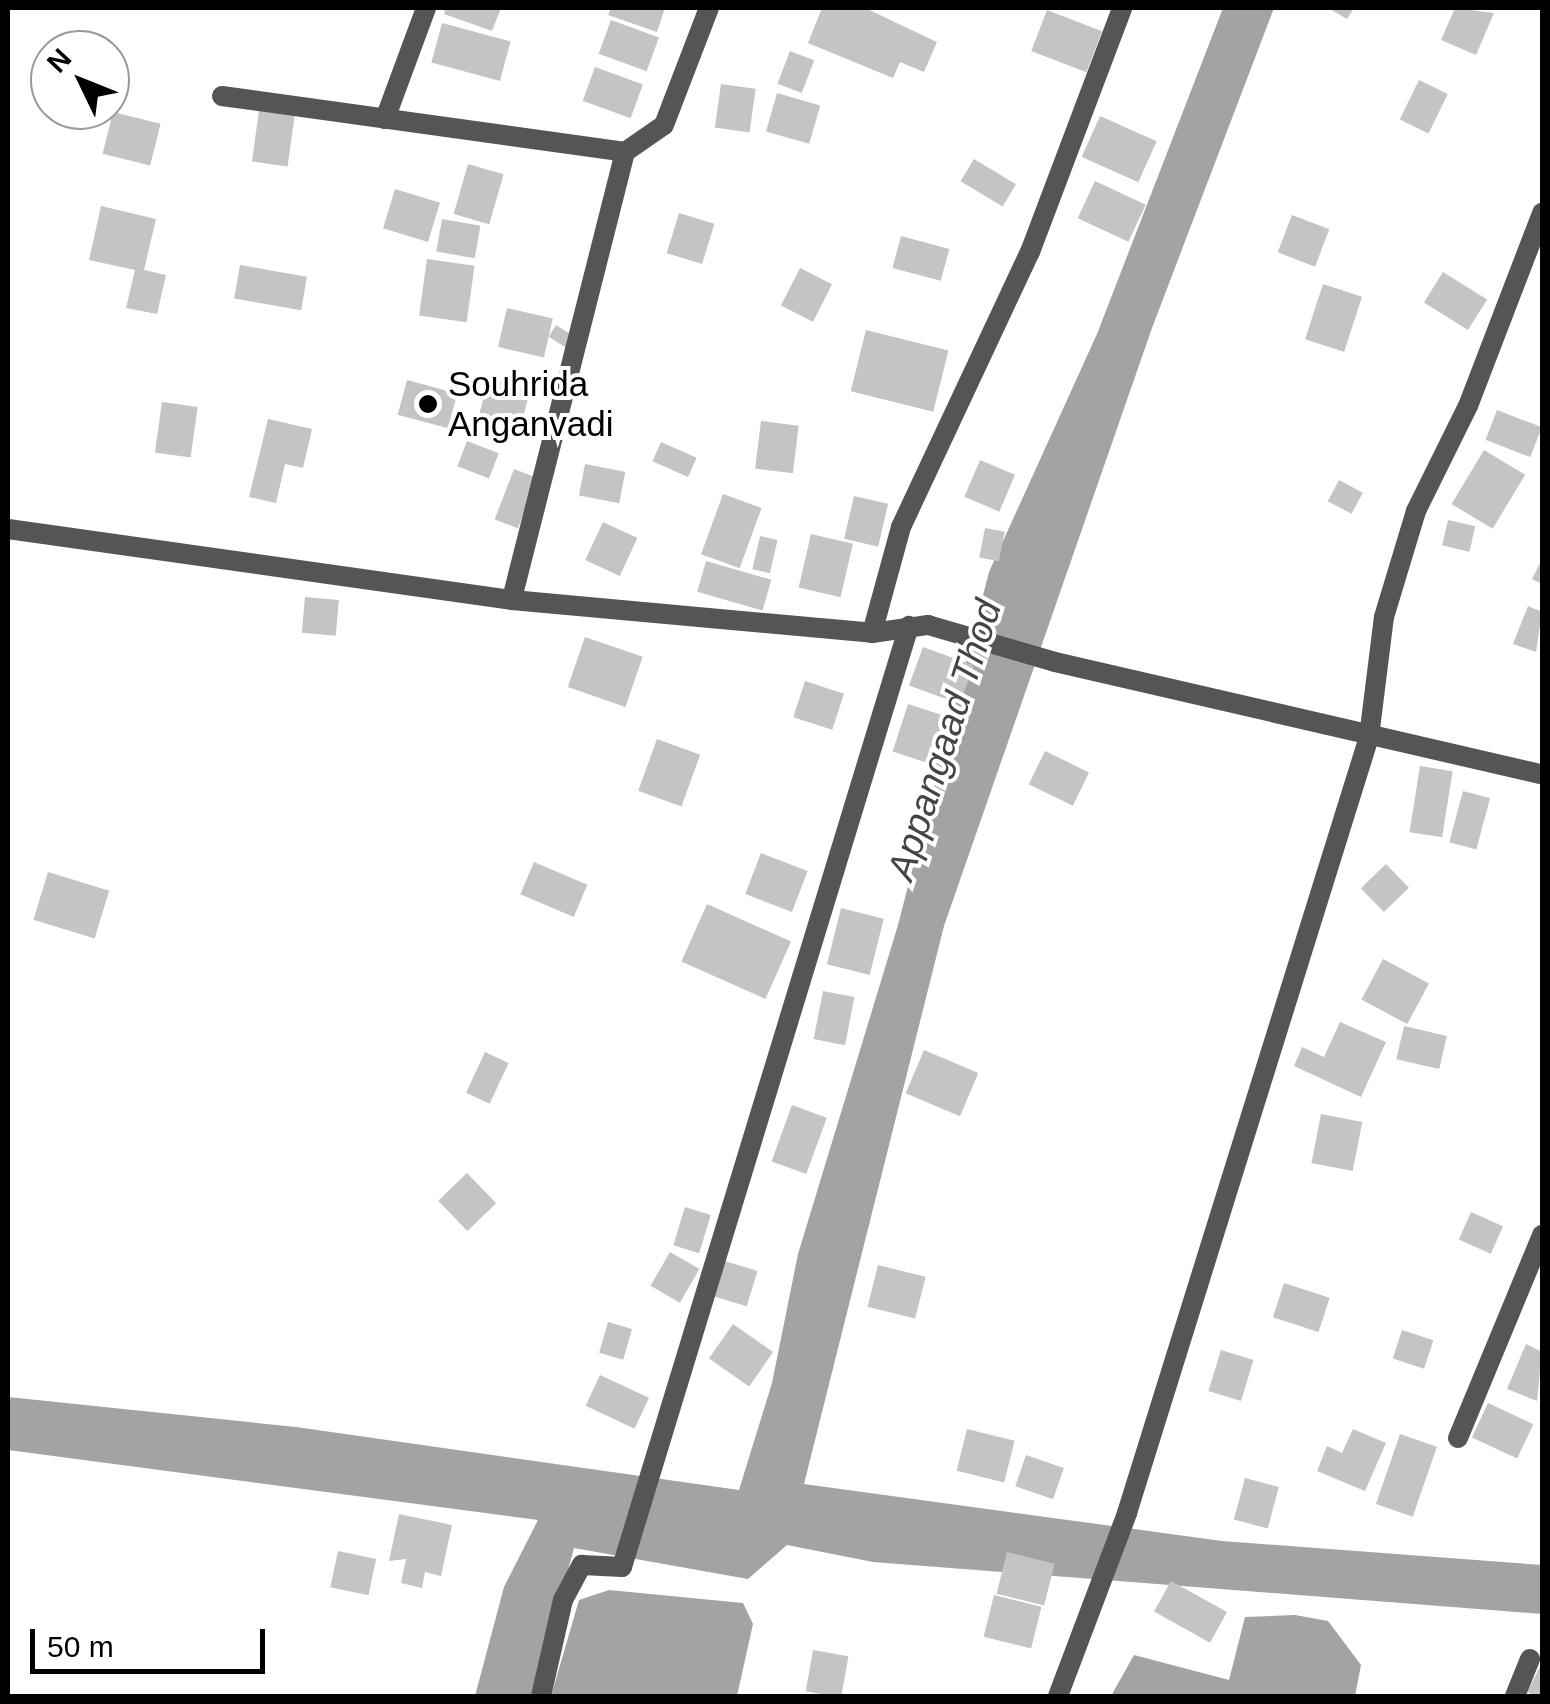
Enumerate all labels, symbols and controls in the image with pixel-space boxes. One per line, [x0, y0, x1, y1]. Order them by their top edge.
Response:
north arrow [30, 30, 130, 130]
text: N [41, 43, 77, 79]
place label: Souhrida Anganvadi [448, 363, 613, 445]
marker: Souhrida Anganvadi [417, 393, 439, 415]
water label: Appangaad Thod [878, 594, 1012, 886]
scale bar [35, 1609, 270, 1671]
text: 50 m [47, 1630, 114, 1663]

